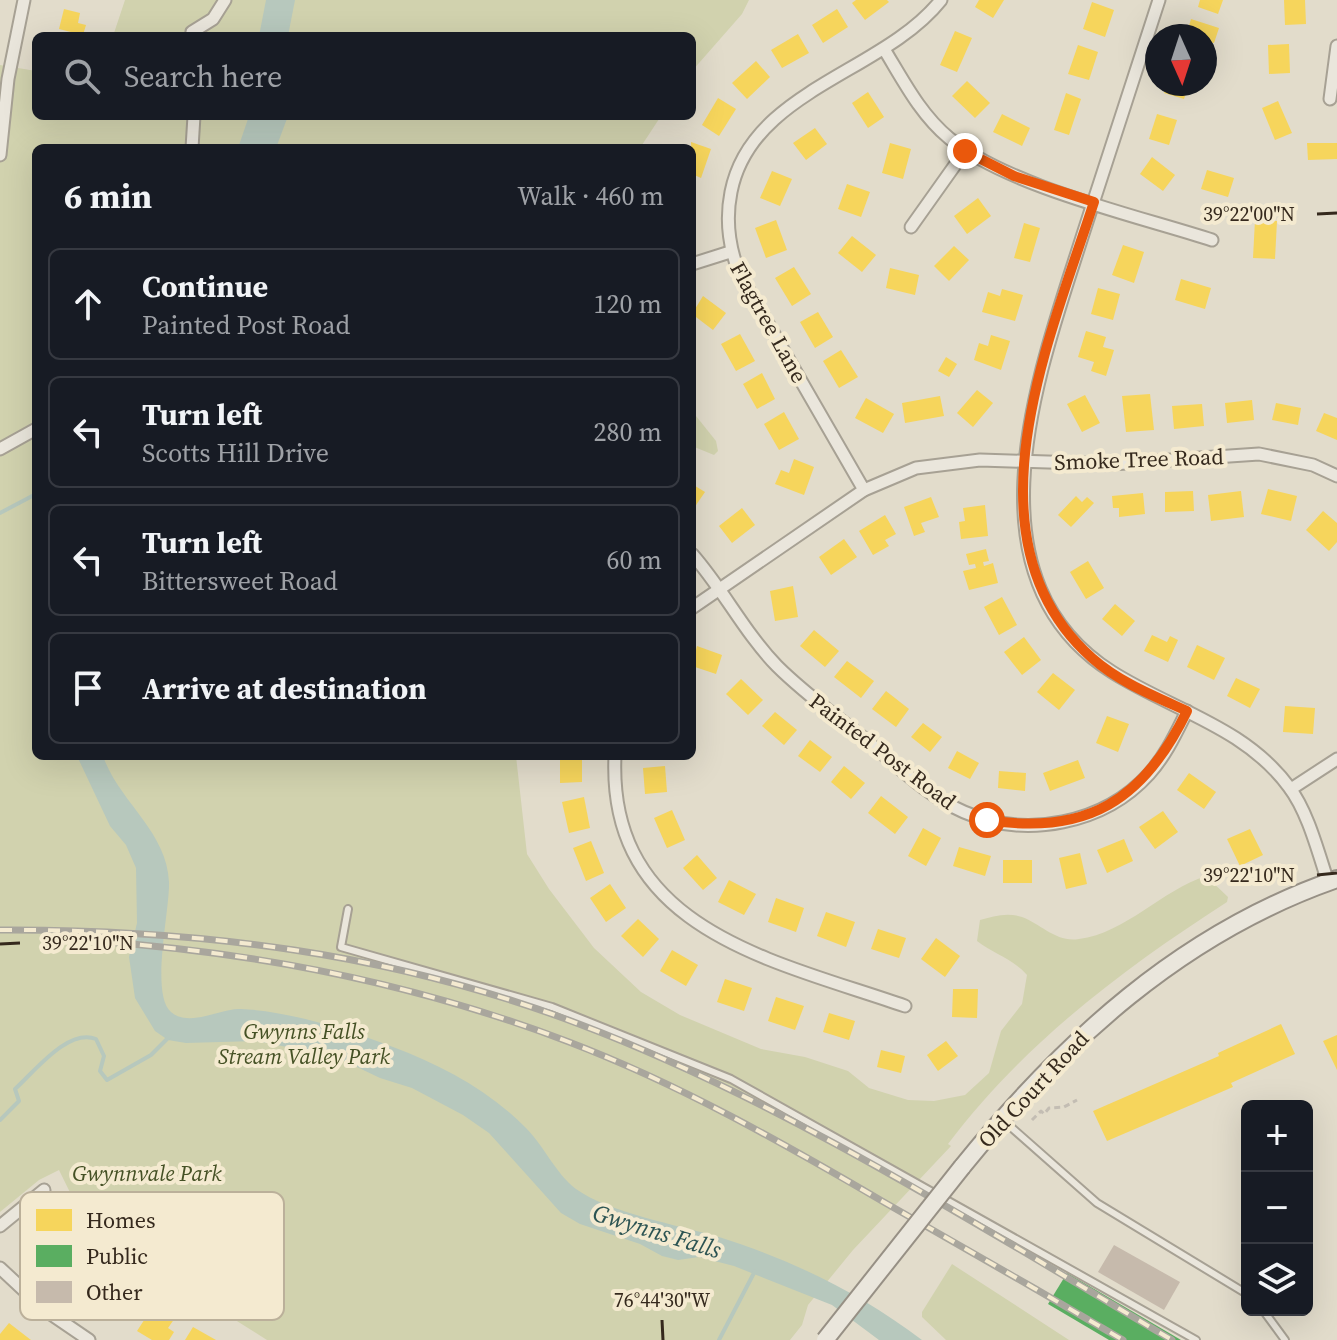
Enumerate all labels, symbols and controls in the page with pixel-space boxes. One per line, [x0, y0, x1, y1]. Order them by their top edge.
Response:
north arrow [1145, 24, 1217, 96]
search box [32, 32, 696, 120]
icon: search [60, 54, 104, 98]
text: Search here [124, 56, 282, 97]
route end [947, 133, 983, 169]
text: 6 min [64, 173, 152, 219]
text: Walk · 460 m [517, 178, 664, 214]
text: 39°22'00"N [1203, 200, 1295, 228]
street label: Flagtree Lane [723, 256, 815, 388]
text: Continue [142, 266, 268, 307]
icon: ahead [66, 282, 110, 326]
text: 120 m [594, 286, 662, 322]
text: Painted Post Road [142, 307, 350, 343]
text: Turn left [142, 394, 262, 435]
icon: left [66, 410, 110, 454]
text: 280 m [594, 414, 662, 450]
text: Scotts Hill Drive [142, 435, 329, 471]
street label: Smoke Tree Road [1054, 441, 1225, 477]
text: Turn left [142, 522, 262, 563]
icon: left [66, 538, 110, 582]
text: 60 m [607, 542, 662, 578]
text: Bittersweet Road [142, 563, 338, 599]
icon: arrive [66, 666, 110, 710]
text: Arrive at destination [142, 668, 427, 709]
street label: Painted Post Road [804, 686, 963, 816]
route start [969, 802, 1005, 838]
text: 39°22'10"N [1203, 861, 1295, 889]
text: 39°22'10"N [42, 929, 134, 957]
park label: Gwynns Falls Stream Valley Park [218, 1016, 391, 1071]
street label: Old Court Road [971, 1023, 1096, 1154]
map controls [1241, 1100, 1313, 1316]
button: + [1241, 1100, 1313, 1172]
park label: Gwynnvale Park [72, 1158, 222, 1188]
button: − [1241, 1172, 1313, 1244]
legend [20, 1192, 284, 1320]
water label: Gwynns Falls [589, 1196, 725, 1266]
text: Homes [86, 1205, 156, 1235]
text: Public [86, 1241, 148, 1271]
button: layers [1241, 1244, 1313, 1316]
text: Other [86, 1277, 143, 1307]
text: 76°44'30"W [614, 1286, 711, 1314]

